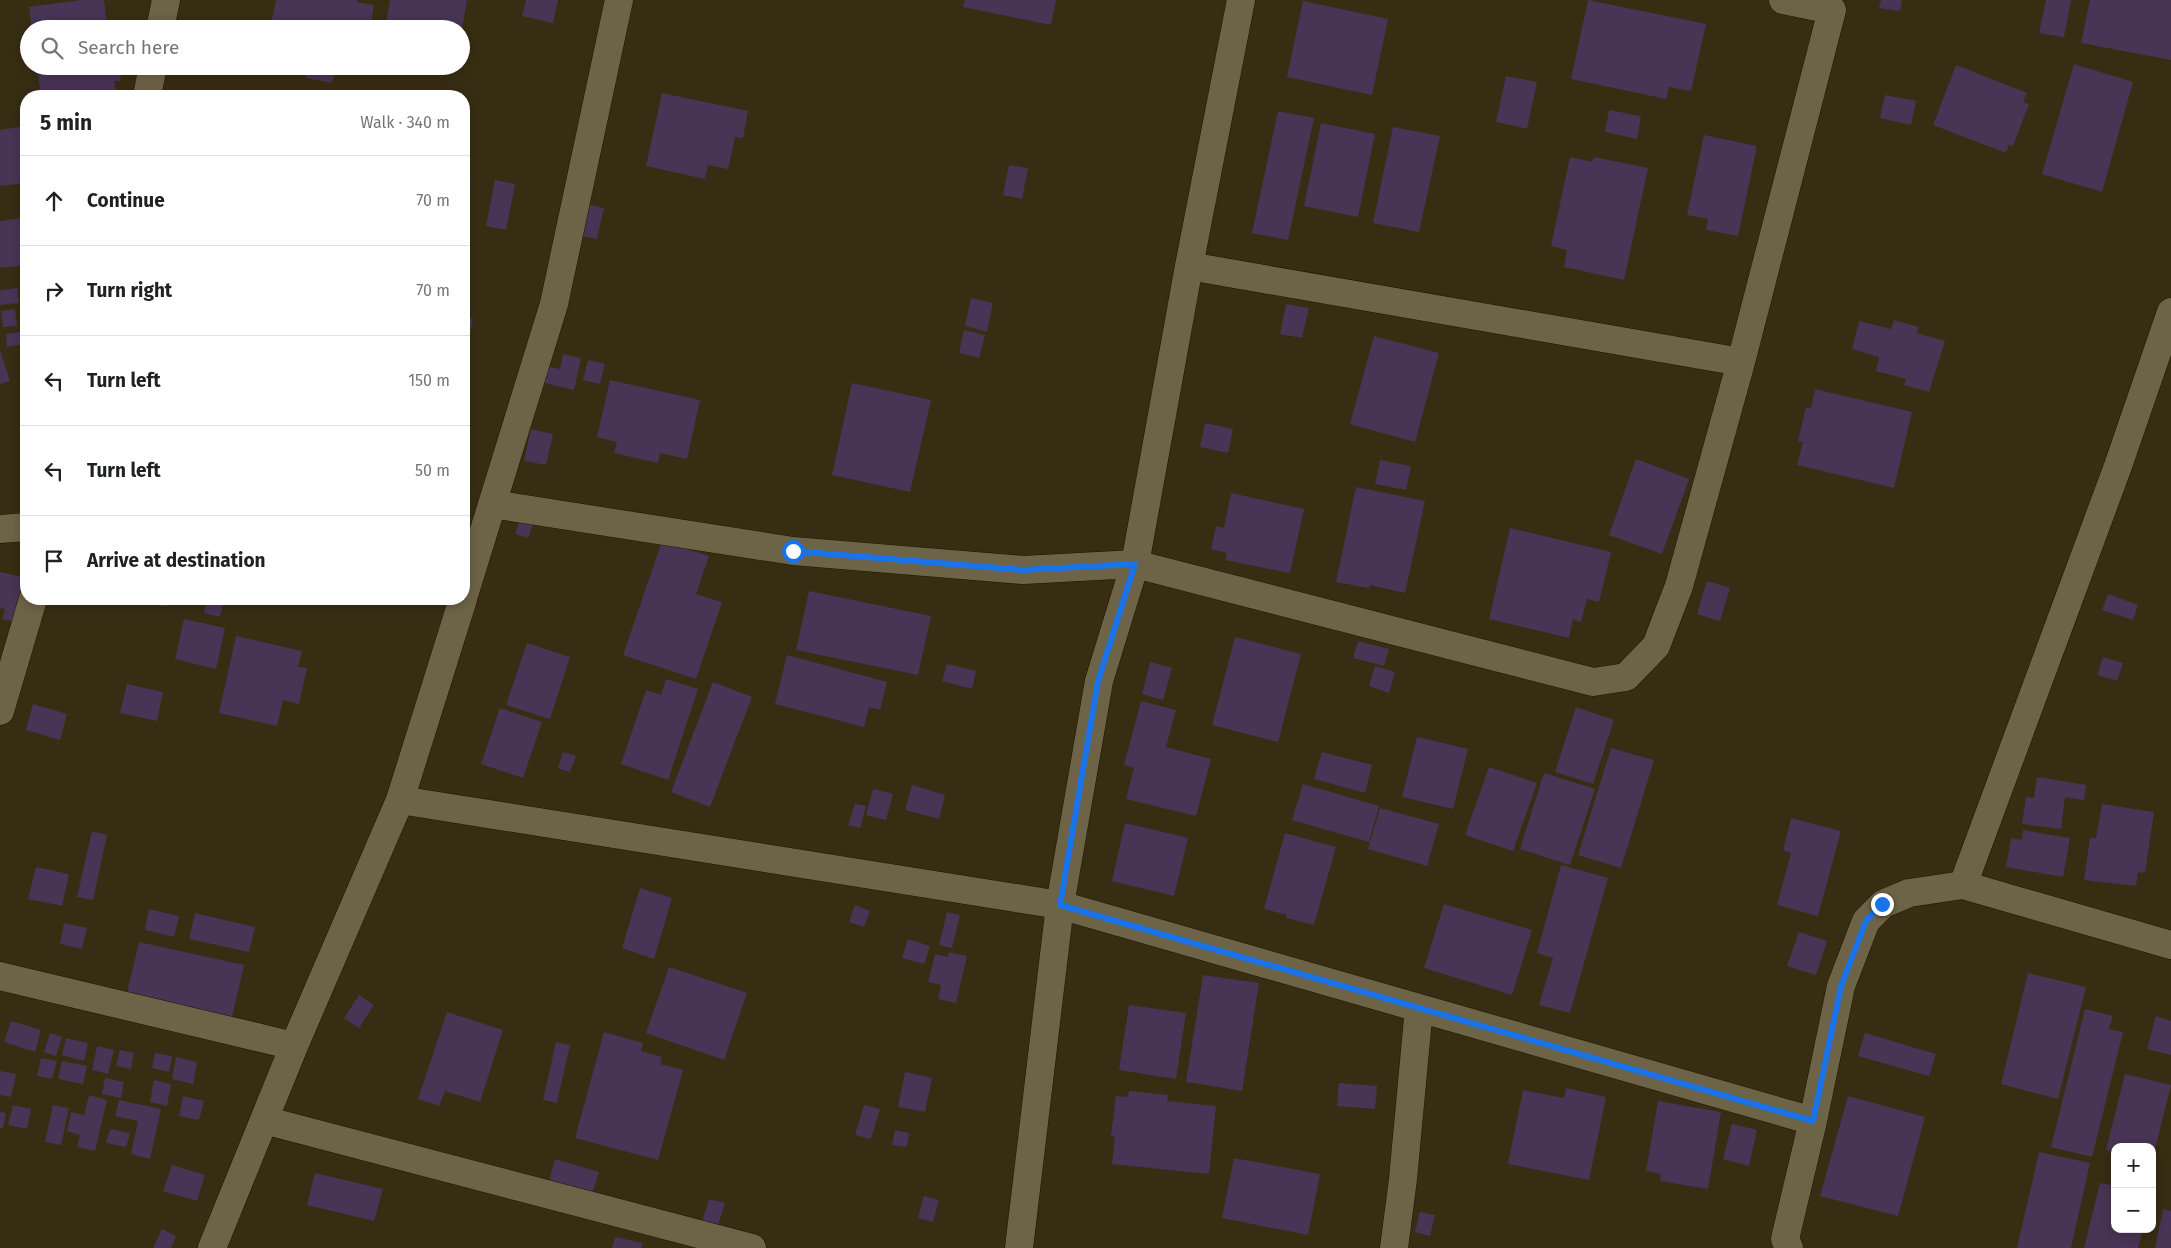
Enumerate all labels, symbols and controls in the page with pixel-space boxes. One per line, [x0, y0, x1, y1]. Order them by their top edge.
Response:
search box [20, 20, 470, 75]
icon: search [38, 34, 66, 62]
text: Search here [78, 36, 179, 59]
text: 5 min [40, 110, 92, 136]
text: Walk · 340 m [360, 113, 450, 132]
icon: ahead [40, 187, 68, 215]
text: Continue [87, 189, 165, 212]
text: 70 m [416, 191, 450, 210]
icon: right [40, 277, 68, 305]
text: Turn right [87, 279, 172, 302]
text: 70 m [416, 281, 450, 300]
icon: left [40, 367, 68, 395]
text: Turn left [87, 369, 161, 392]
text: 150 m [408, 371, 450, 390]
icon: left [40, 457, 68, 485]
text: Turn left [87, 459, 161, 482]
text: 50 m [415, 461, 450, 480]
route start [782, 540, 805, 563]
icon: arrive [40, 547, 68, 575]
text: Arrive at destination [87, 549, 266, 572]
route end [1871, 893, 1894, 916]
map controls [2111, 1143, 2156, 1233]
button: + [2111, 1143, 2156, 1188]
button: − [2111, 1188, 2156, 1233]

